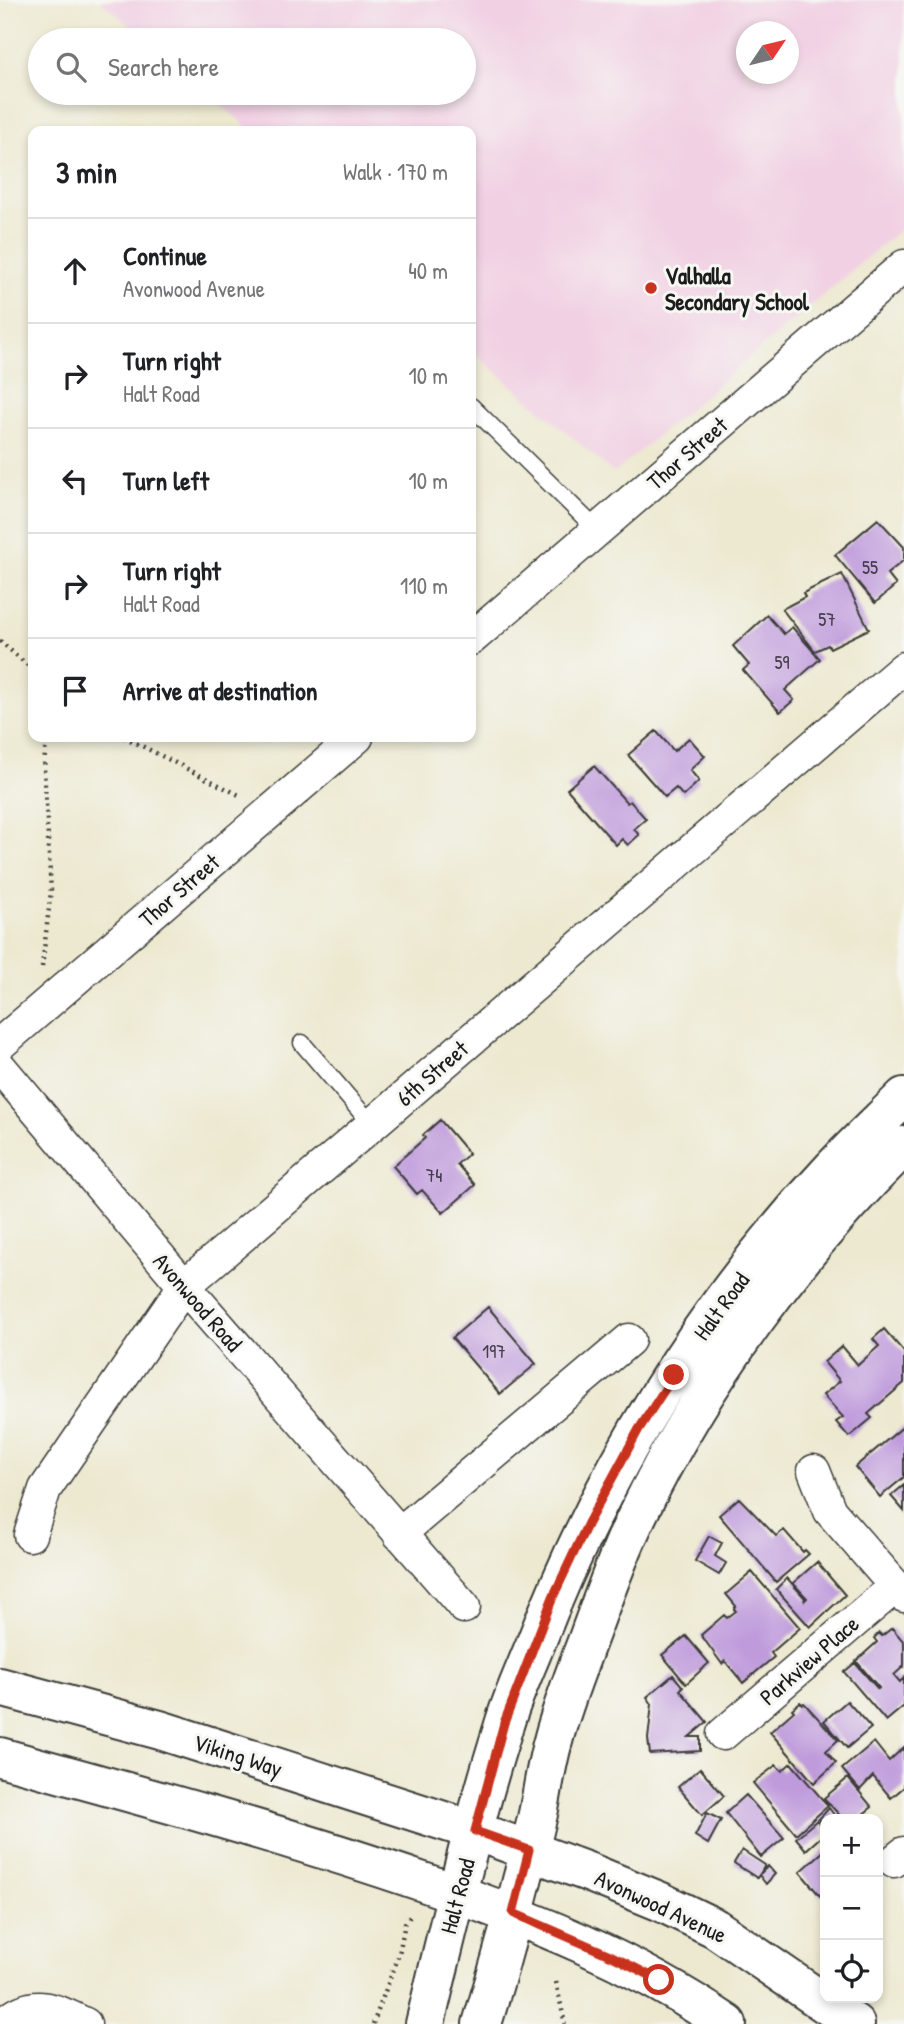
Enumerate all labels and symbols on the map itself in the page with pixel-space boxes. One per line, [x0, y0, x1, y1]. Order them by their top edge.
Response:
north arrow [736, 21, 799, 84]
place label: Valhalla Secondary School [665, 260, 810, 318]
marker: Valhalla Secondary School [643, 280, 659, 296]
street label: Thor Street [640, 409, 735, 497]
house number: 55 [862, 554, 878, 580]
house number: 57 [818, 606, 836, 632]
house number: 59 [774, 649, 790, 675]
street label: Thor Street [132, 846, 227, 934]
street label: 6th Street [390, 1033, 475, 1113]
house number: 74 [426, 1162, 442, 1188]
street label: Avonwood Road [147, 1246, 249, 1358]
street label: Halt Road [686, 1266, 756, 1346]
house number: 197 [482, 1338, 506, 1364]
route end [658, 1359, 689, 1390]
street label: Parkview Place [753, 1608, 865, 1712]
street label: Viking Way [190, 1726, 287, 1784]
street label: Halt Road [432, 1855, 482, 1937]
street label: Avonwood Avenue [590, 1862, 732, 1950]
route start [643, 1964, 674, 1995]

